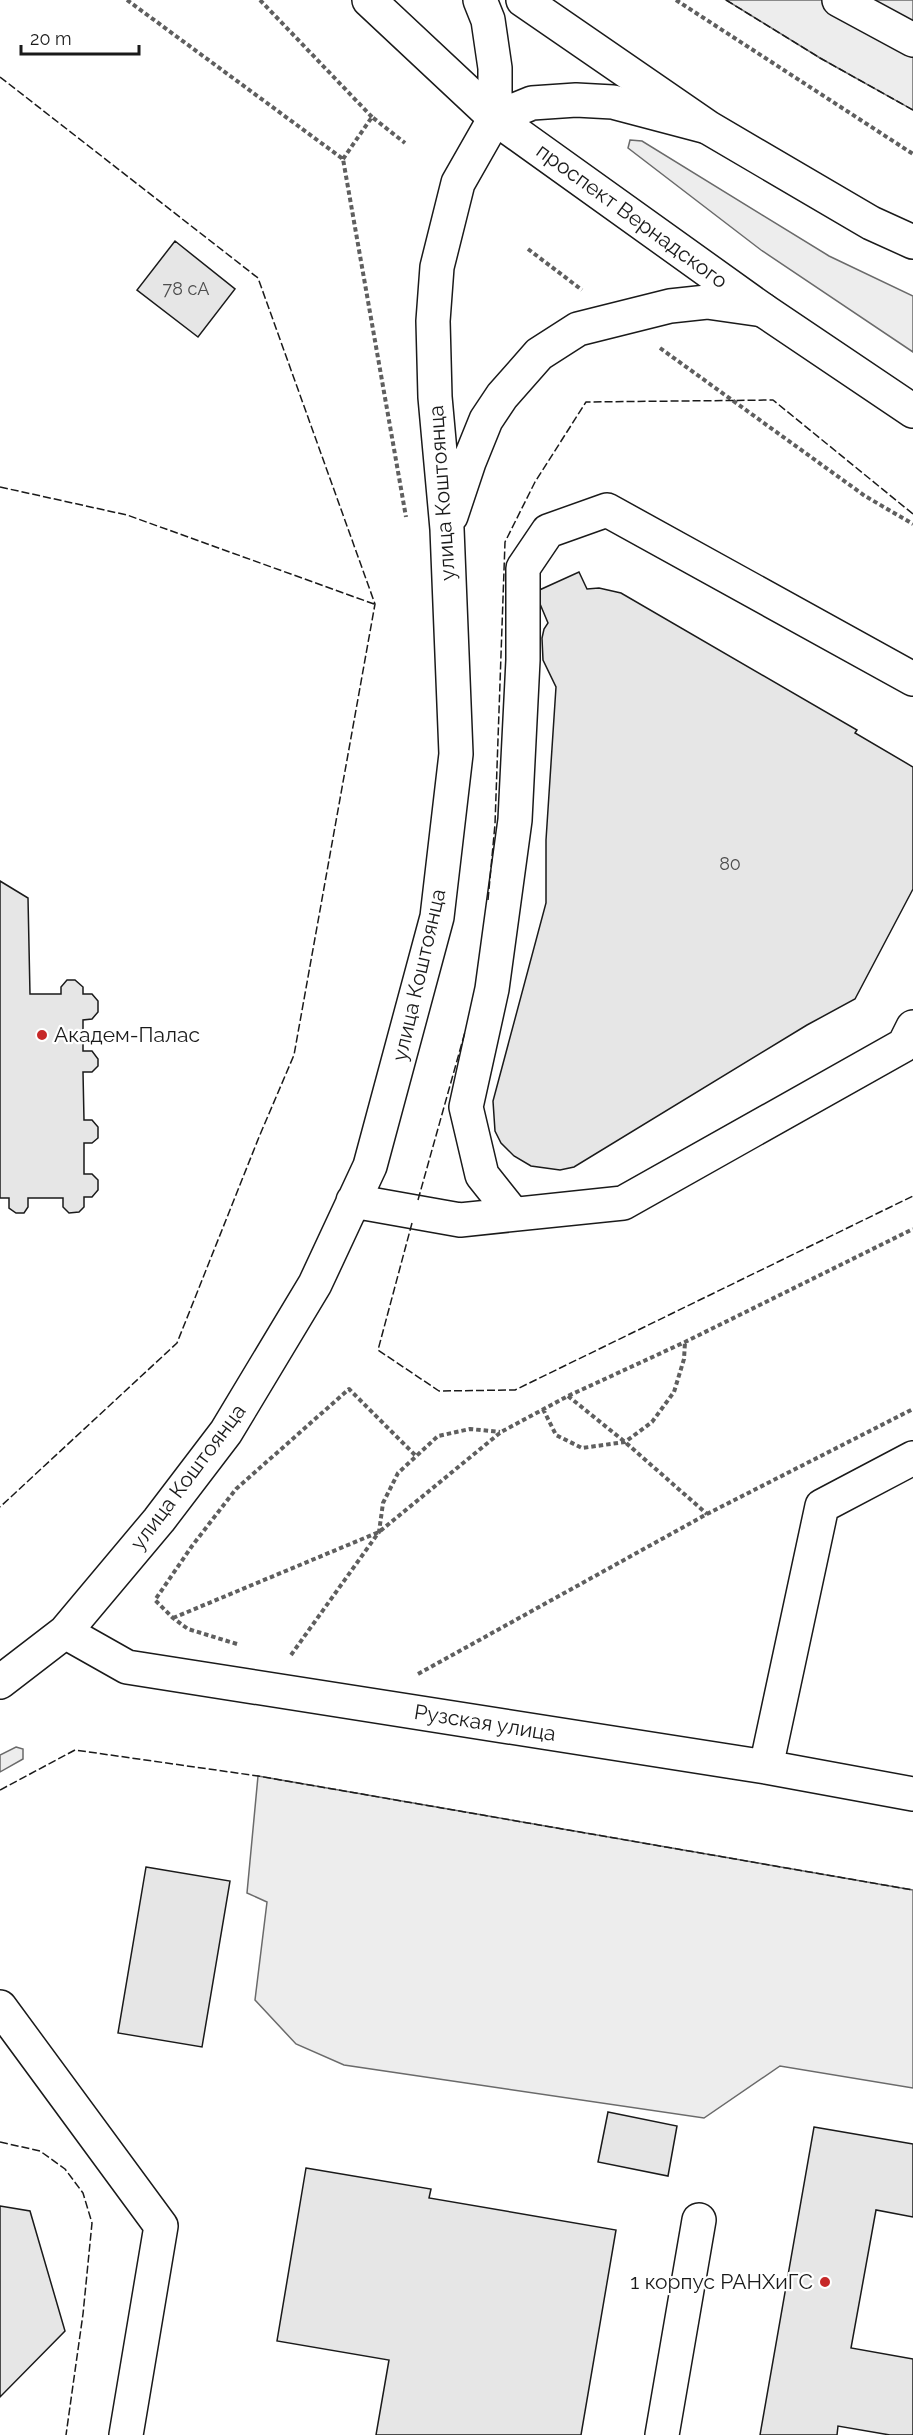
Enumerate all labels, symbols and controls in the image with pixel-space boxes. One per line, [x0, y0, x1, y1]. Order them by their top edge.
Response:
scale bar [21, 18, 140, 56]
text: 20 m [30, 28, 72, 49]
street label: проспект Вернадского [532, 138, 733, 293]
house number: 78 сА [163, 278, 209, 299]
street label: улица Коштоянца [423, 404, 460, 582]
house number: 80 [719, 853, 741, 874]
street label: улица Коштоянца [387, 886, 450, 1063]
place label: Академ-Палас [54, 1022, 200, 1047]
marker: Академ-Палас [35, 1028, 49, 1042]
street label: улица Коштоянца [125, 1399, 251, 1554]
street label: Рузская улица [412, 1699, 558, 1746]
place label: 1 корпус РАНХиГС [630, 2269, 813, 2294]
marker: 1 корпус РАНХиГС [818, 2275, 832, 2289]

